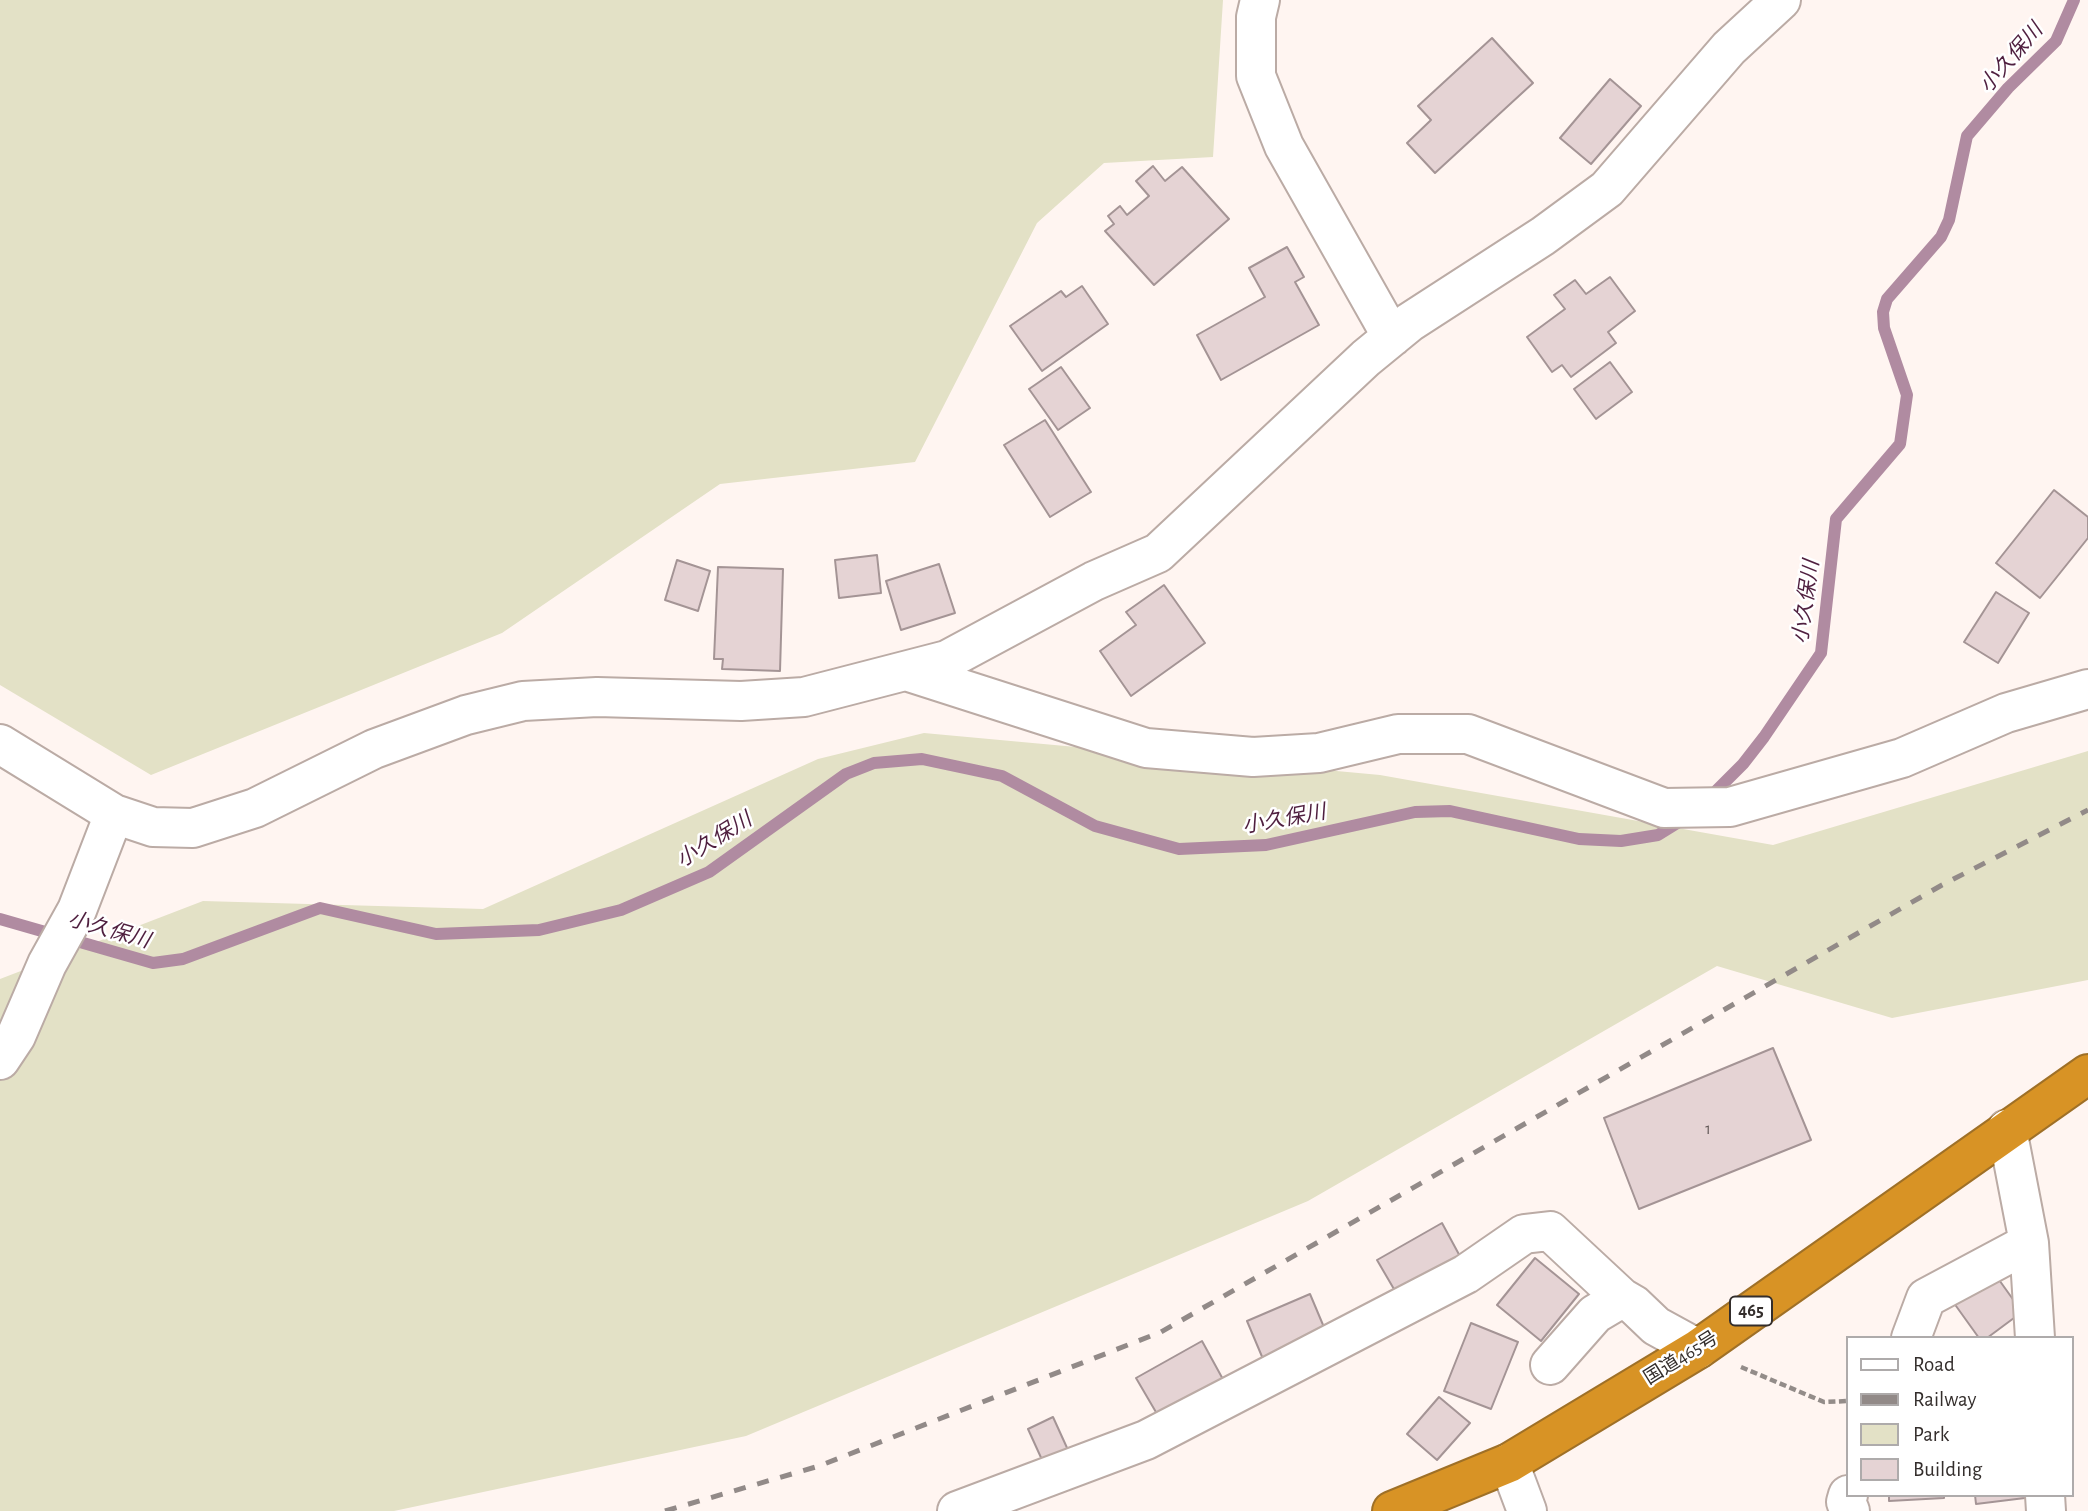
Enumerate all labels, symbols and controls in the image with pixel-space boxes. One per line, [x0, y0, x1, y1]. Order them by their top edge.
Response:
water label: 小久保川 [1974, 18, 2048, 98]
water label: 小久保川 [1788, 559, 1824, 645]
water label: 小久保川 [1240, 799, 1328, 839]
water label: 小久保川 [672, 807, 756, 873]
water label: 小久保川 [65, 906, 153, 954]
house number: 1 [1705, 1119, 1711, 1139]
road number: 465 [1730, 1296, 1772, 1326]
street label: 国道465号 [1640, 1326, 1722, 1390]
legend [1846, 1336, 2074, 1497]
text: Road [1913, 1354, 1955, 1375]
text: Railway [1913, 1389, 1976, 1410]
text: Park [1913, 1424, 1949, 1445]
text: Building [1913, 1459, 1982, 1480]

